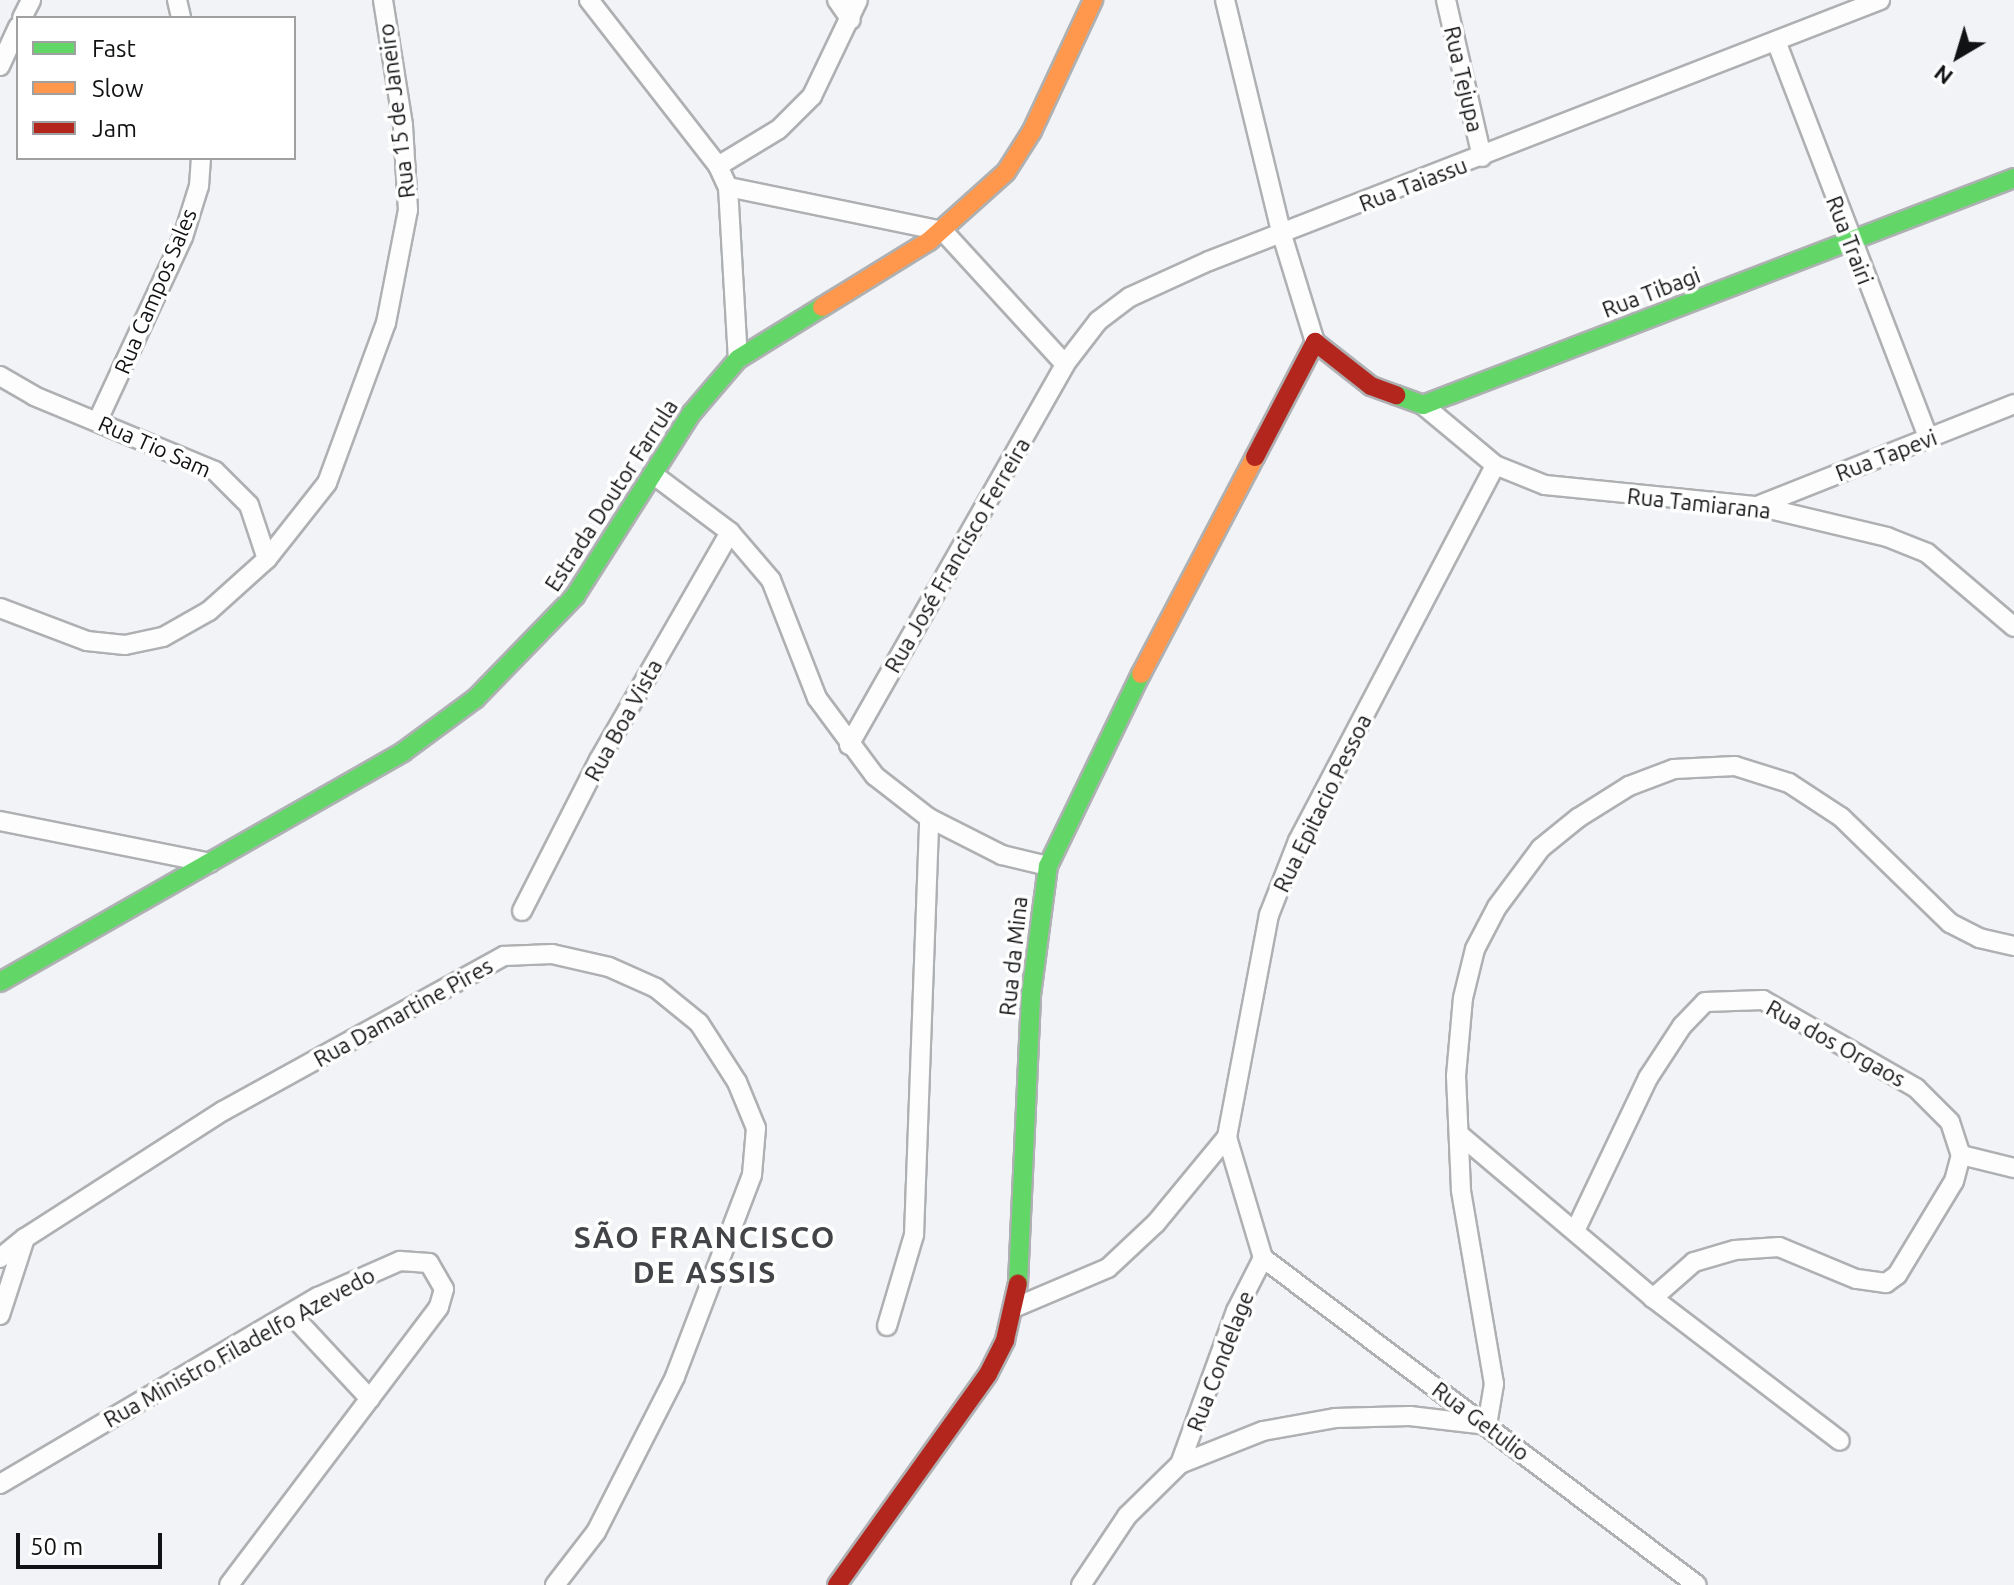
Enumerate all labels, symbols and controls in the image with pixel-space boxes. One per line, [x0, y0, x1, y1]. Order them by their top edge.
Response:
legend [16, 16, 296, 160]
north arrow [1918, 16, 1998, 96]
street label: Rua 15 de Janeiro [372, 22, 420, 200]
street label: Rua Tejupa [1439, 23, 1489, 135]
text: Fast [92, 35, 136, 62]
text: N [1929, 60, 1957, 90]
text: Slow [92, 75, 144, 102]
text: Jam [92, 115, 137, 142]
street label: Rua Taiassu [1355, 151, 1471, 217]
street label: Rua Trairi [1821, 192, 1879, 288]
street label: Rua Campos Sales [108, 204, 202, 378]
street label: Rua Tibagi [1598, 261, 1704, 323]
street label: Estrada Doutor Farrula [539, 394, 683, 596]
street label: Rua Tio Sam [95, 409, 215, 483]
street label: Rua Tapevi [1832, 424, 1940, 486]
street label: Rua José Francisco Ferreira [879, 433, 1035, 677]
street label: Rua Tamiarana [1626, 482, 1772, 524]
street label: Rua Boa Vista [579, 654, 667, 786]
street label: Rua Epitacio Pessoa [1267, 710, 1377, 896]
street label: Rua da Mina [994, 895, 1032, 1017]
street label: Rua Damartine Pires [309, 952, 497, 1072]
street label: Rua dos Orgaos [1762, 994, 1910, 1092]
district label: SÃO FRANCISCO DE ASSIS [574, 1219, 836, 1290]
street label: Rua Ministro Filadelfo Azevedo [99, 1261, 379, 1433]
street label: Rua Condelage [1181, 1287, 1259, 1435]
street label: Rua Getulio [1427, 1376, 1535, 1466]
scale bar [20, 1517, 166, 1567]
text: 50 m [30, 1533, 83, 1560]

